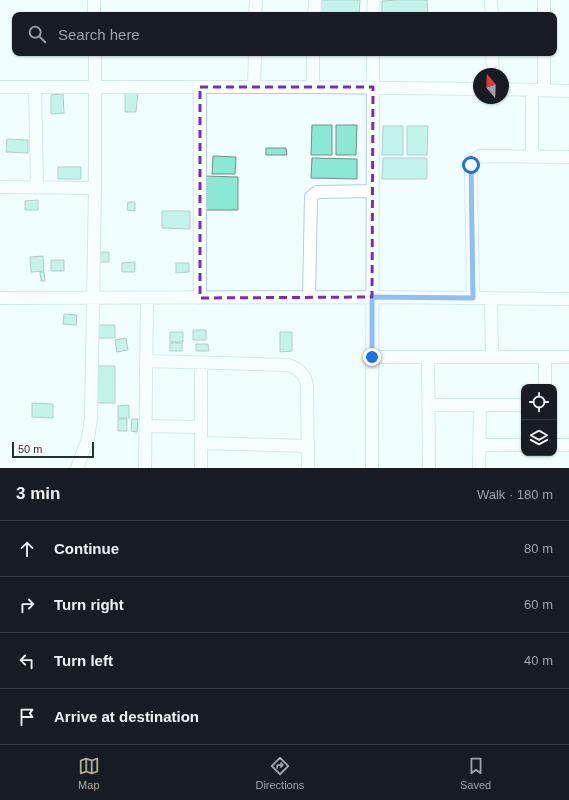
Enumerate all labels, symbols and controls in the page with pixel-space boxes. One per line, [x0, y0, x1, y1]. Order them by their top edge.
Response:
search box [12, 12, 557, 56]
icon: search [26, 23, 48, 45]
text: Search here [58, 26, 140, 43]
north arrow [473, 68, 509, 104]
route start [462, 156, 480, 174]
route end [363, 348, 381, 366]
map controls [521, 384, 557, 456]
button: locate [521, 384, 557, 420]
button: layers [521, 420, 557, 456]
scale bar [12, 440, 94, 459]
text: 50 m [18, 443, 42, 455]
text: 3 min [16, 484, 60, 503]
text: Walk · 180 m [477, 487, 553, 502]
icon: ahead [16, 538, 38, 560]
text: Continue [54, 540, 119, 557]
text: 80 m [524, 541, 553, 556]
icon: right [16, 594, 38, 616]
text: Turn right [54, 596, 124, 613]
text: 60 m [524, 597, 553, 612]
icon: left [16, 650, 38, 672]
text: Turn left [54, 652, 113, 669]
text: 40 m [524, 653, 553, 668]
icon: arrive [16, 706, 38, 728]
text: Arrive at destination [54, 708, 199, 725]
tab: Map [78, 755, 100, 791]
tab: Directions [255, 755, 304, 791]
tab: Saved [460, 755, 491, 791]

